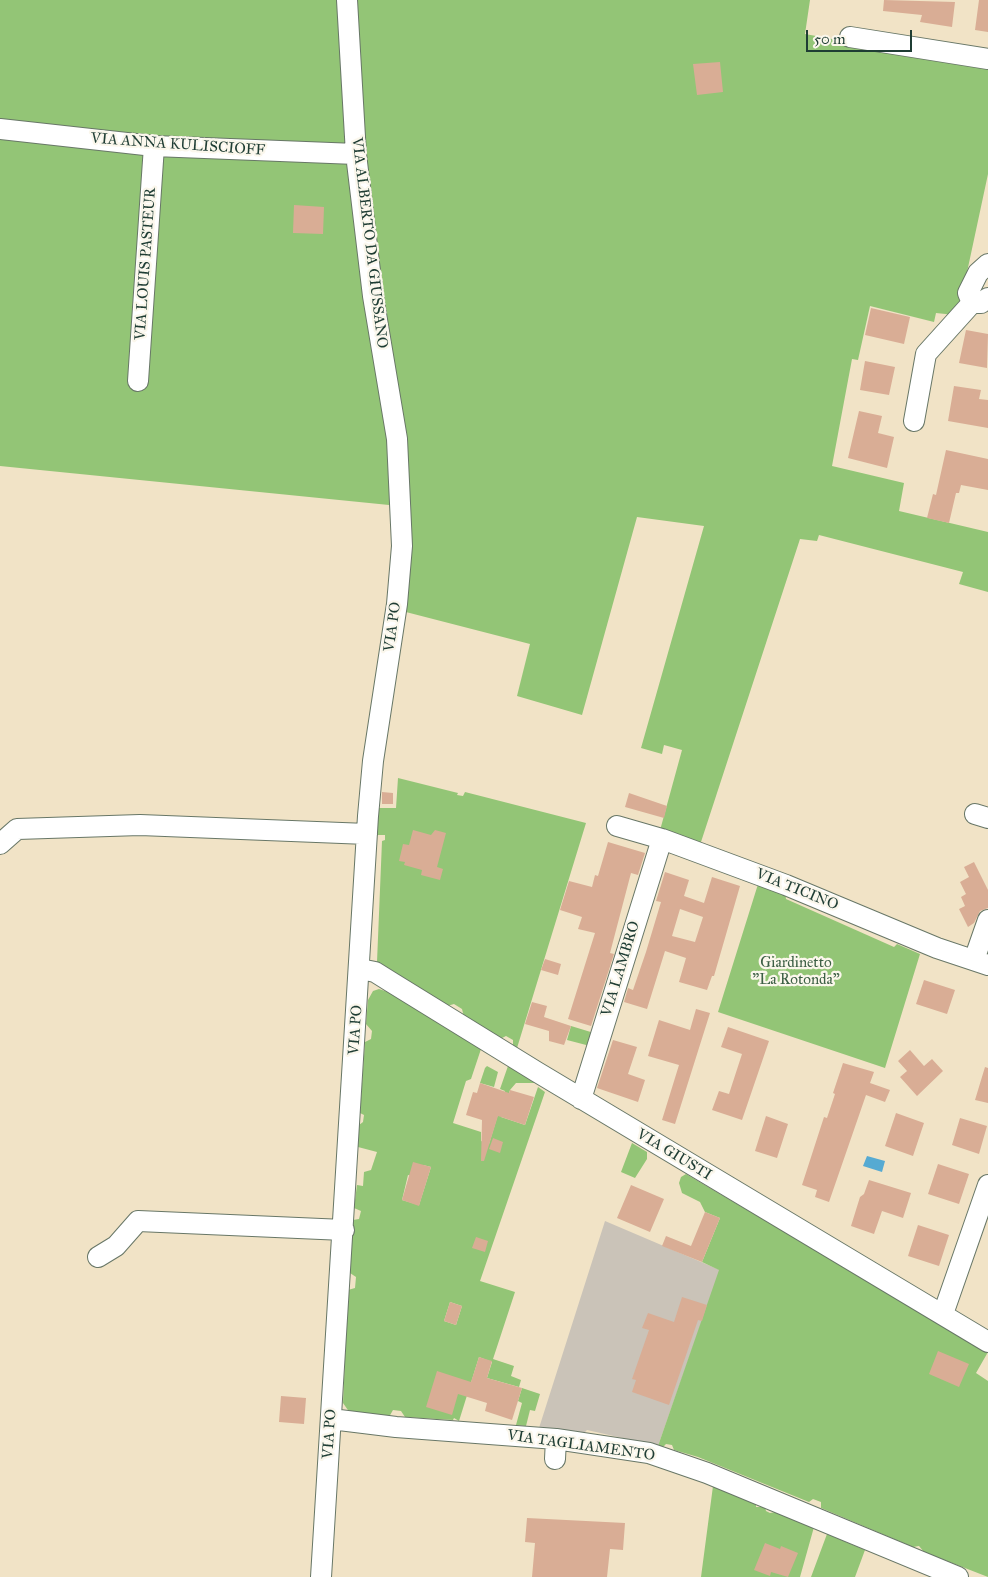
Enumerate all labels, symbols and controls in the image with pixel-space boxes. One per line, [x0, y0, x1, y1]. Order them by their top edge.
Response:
scale bar [808, 20, 914, 52]
text: 50 m [814, 30, 846, 48]
street label: VIA ANNA KULISCIOFF [90, 130, 266, 160]
street label: VIA ALBERTO DA GIUSSANO [347, 136, 391, 350]
street label: VIA LOUIS PASTEUR [132, 187, 160, 341]
street label: VIA PO [381, 601, 405, 653]
street label: VIA TICINO [753, 865, 841, 915]
street label: VIA LAMBRO [598, 919, 644, 1019]
park label: Giardinetto "La Rotonda" [752, 954, 840, 989]
street label: VIA PO [345, 1004, 367, 1056]
street label: VIA GIUSTI [633, 1125, 715, 1185]
street label: VIA PO [319, 1408, 341, 1460]
street label: VIA TAGLIAMENTO [506, 1427, 656, 1465]

